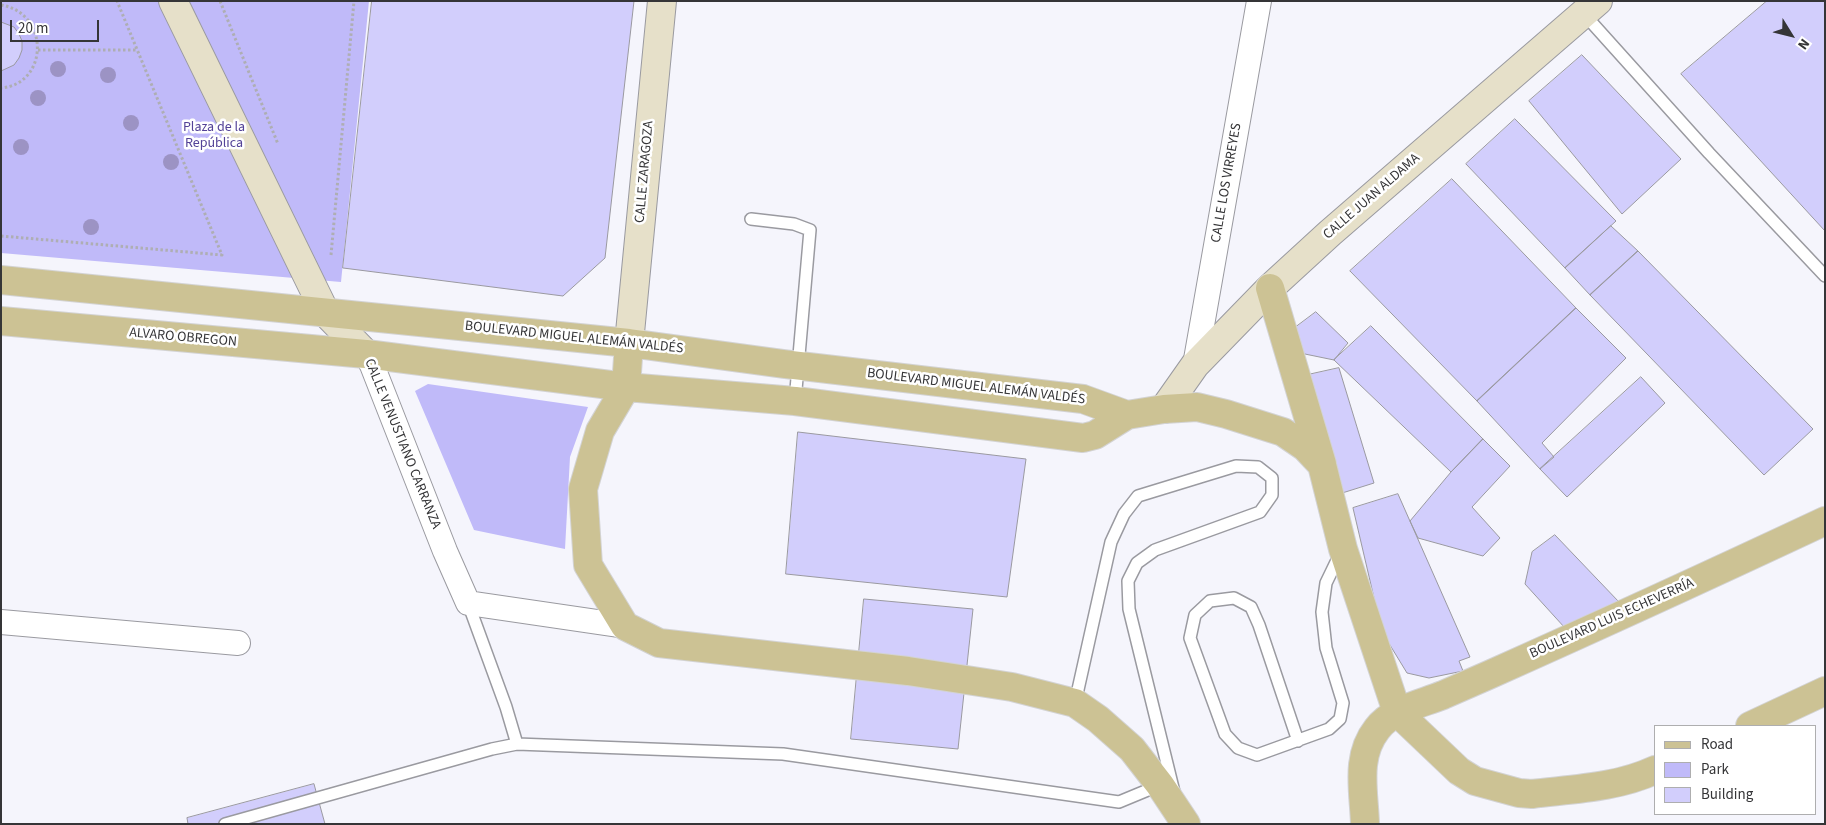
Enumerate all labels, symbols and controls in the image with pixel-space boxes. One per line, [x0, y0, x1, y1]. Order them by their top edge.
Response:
scale bar [12, 10, 101, 42]
north arrow [1766, 10, 1816, 60]
text: 20 m [18, 18, 48, 39]
text: N [1792, 34, 1814, 53]
park label: Plaza de la República [183, 120, 245, 152]
street label: CALLE ZARAGOZA [632, 120, 658, 224]
street label: CALLE LOS VIRREYES [1208, 122, 1246, 244]
street label: CALLE JUAN ALDAMA [1320, 150, 1424, 244]
street label: BOULEVARD MIGUEL ALEMÁN VALDÉS [464, 318, 684, 358]
street label: ALVARO OBREGON [129, 325, 237, 351]
street label: CALLE VENUSTIANO CARRANZA [360, 356, 444, 532]
street label: BOULEVARD MIGUEL ALEMÁN VALDÉS [866, 365, 1086, 409]
street label: BOULEVARD LUIS ECHEVERRÍA [1527, 575, 1697, 663]
legend [1654, 725, 1816, 815]
text: Road [1701, 734, 1733, 755]
text: Park [1701, 759, 1729, 780]
text: Building [1701, 784, 1753, 805]

